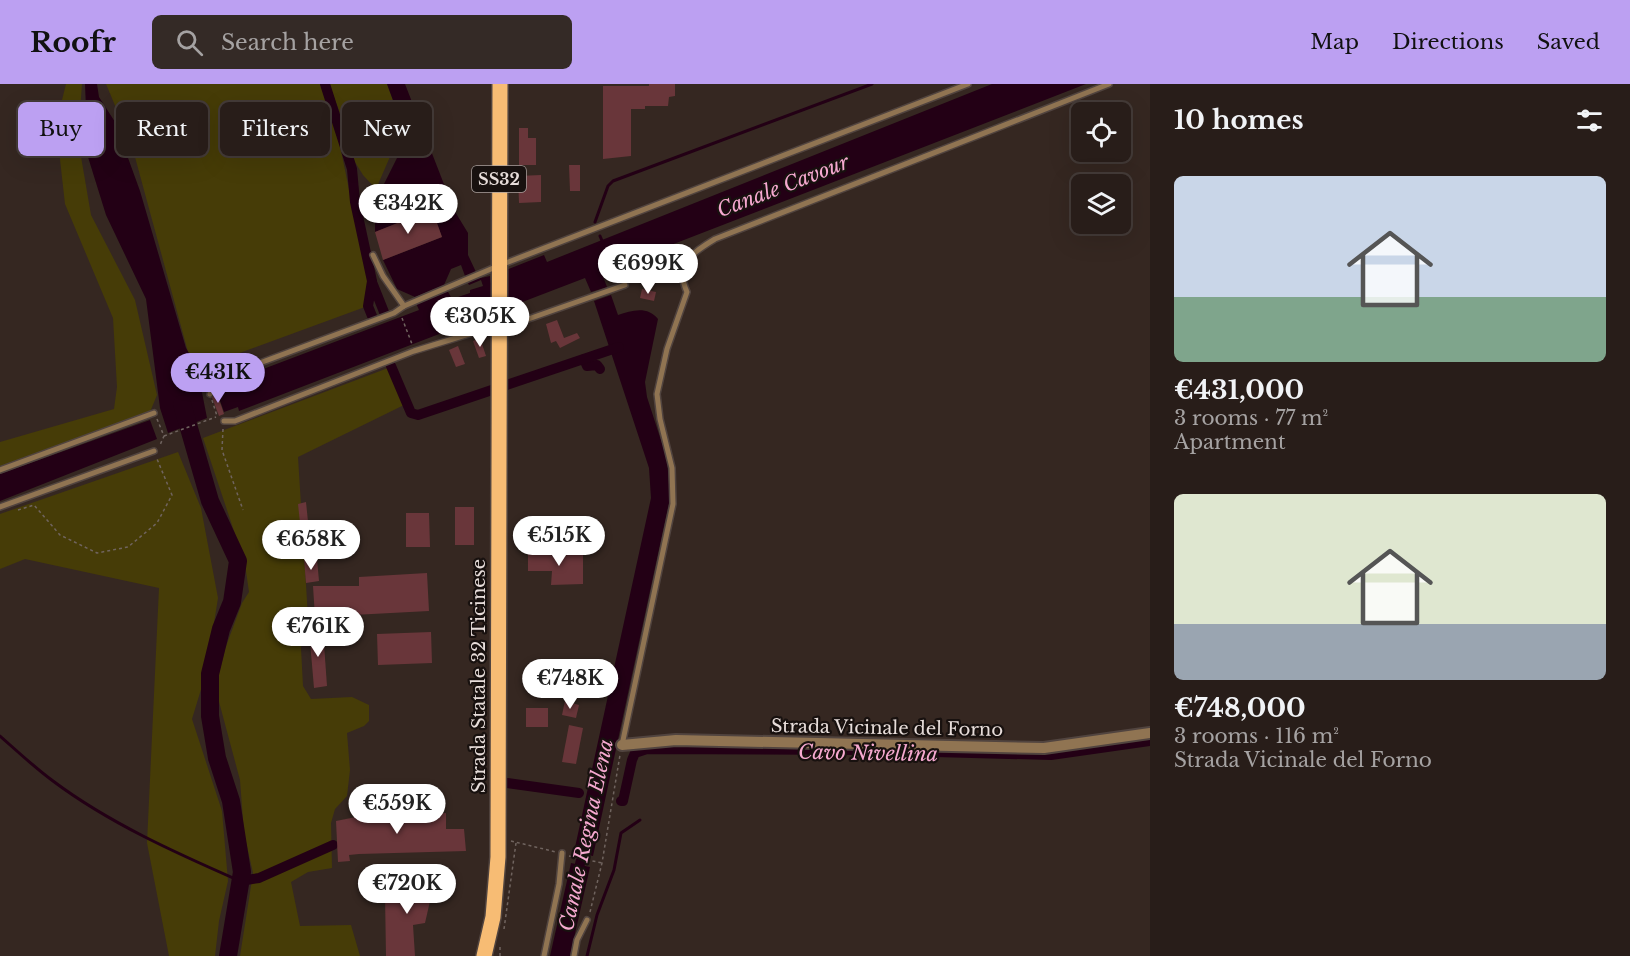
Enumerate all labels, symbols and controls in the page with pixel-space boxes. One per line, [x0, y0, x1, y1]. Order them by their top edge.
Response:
search box [152, 15, 572, 69]
text: Roofr [30, 25, 116, 60]
icon: search [173, 26, 206, 59]
text: Search here [221, 29, 354, 56]
text: Map [1310, 29, 1359, 55]
text: Directions [1392, 29, 1504, 55]
text: Saved [1537, 29, 1600, 55]
chip: Buy [18, 102, 104, 156]
chip: Rent [116, 102, 208, 156]
chip: Filters [220, 102, 330, 156]
chip: New [342, 102, 432, 156]
map controls [1071, 102, 1131, 234]
button: locate [1071, 102, 1131, 162]
text: 10 homes [1174, 104, 1304, 136]
icon: filters [1573, 104, 1606, 137]
water label: Canale Cavour [714, 149, 853, 222]
road number: SS32 [472, 166, 526, 192]
button: layers [1071, 174, 1131, 234]
pin: €342K [366, 184, 450, 235]
text: €342K [373, 191, 443, 215]
icon: home [1336, 215, 1444, 323]
pin: €699K [606, 244, 690, 295]
text: €699K [612, 251, 684, 275]
pin: €305K [438, 297, 522, 348]
text: €305K [444, 304, 516, 328]
pin: €431K [176, 353, 260, 404]
text: €431K [185, 360, 251, 384]
text: €431,000 [1174, 374, 1304, 406]
text: 3 rooms · 77 m² [1174, 406, 1328, 430]
text: Apartment [1174, 430, 1285, 454]
pin: €515K [517, 516, 601, 567]
pin: €658K [269, 520, 353, 571]
text: €515K [527, 523, 591, 547]
text: €658K [276, 527, 346, 551]
icon: home [1336, 533, 1444, 641]
street label: Strada Statale 32 Ticinese [468, 559, 490, 793]
pin: €761K [276, 607, 360, 658]
text: €761K [286, 614, 350, 638]
pin: €748K [528, 659, 612, 710]
text: €748K [536, 666, 604, 690]
text: €748,000 [1174, 692, 1306, 724]
street label: Strada Vicinale del Forno [771, 715, 1003, 741]
text: 3 rooms · 116 m² [1174, 724, 1339, 748]
water label: Canale Regina Elena [554, 737, 618, 933]
water label: Cavo Nivellina [798, 740, 938, 766]
text: Strada Vicinale del Forno [1174, 748, 1432, 772]
pin: €559K [355, 784, 439, 835]
text: €559K [363, 791, 431, 815]
pin: €720K [365, 864, 449, 915]
text: €720K [372, 871, 442, 895]

